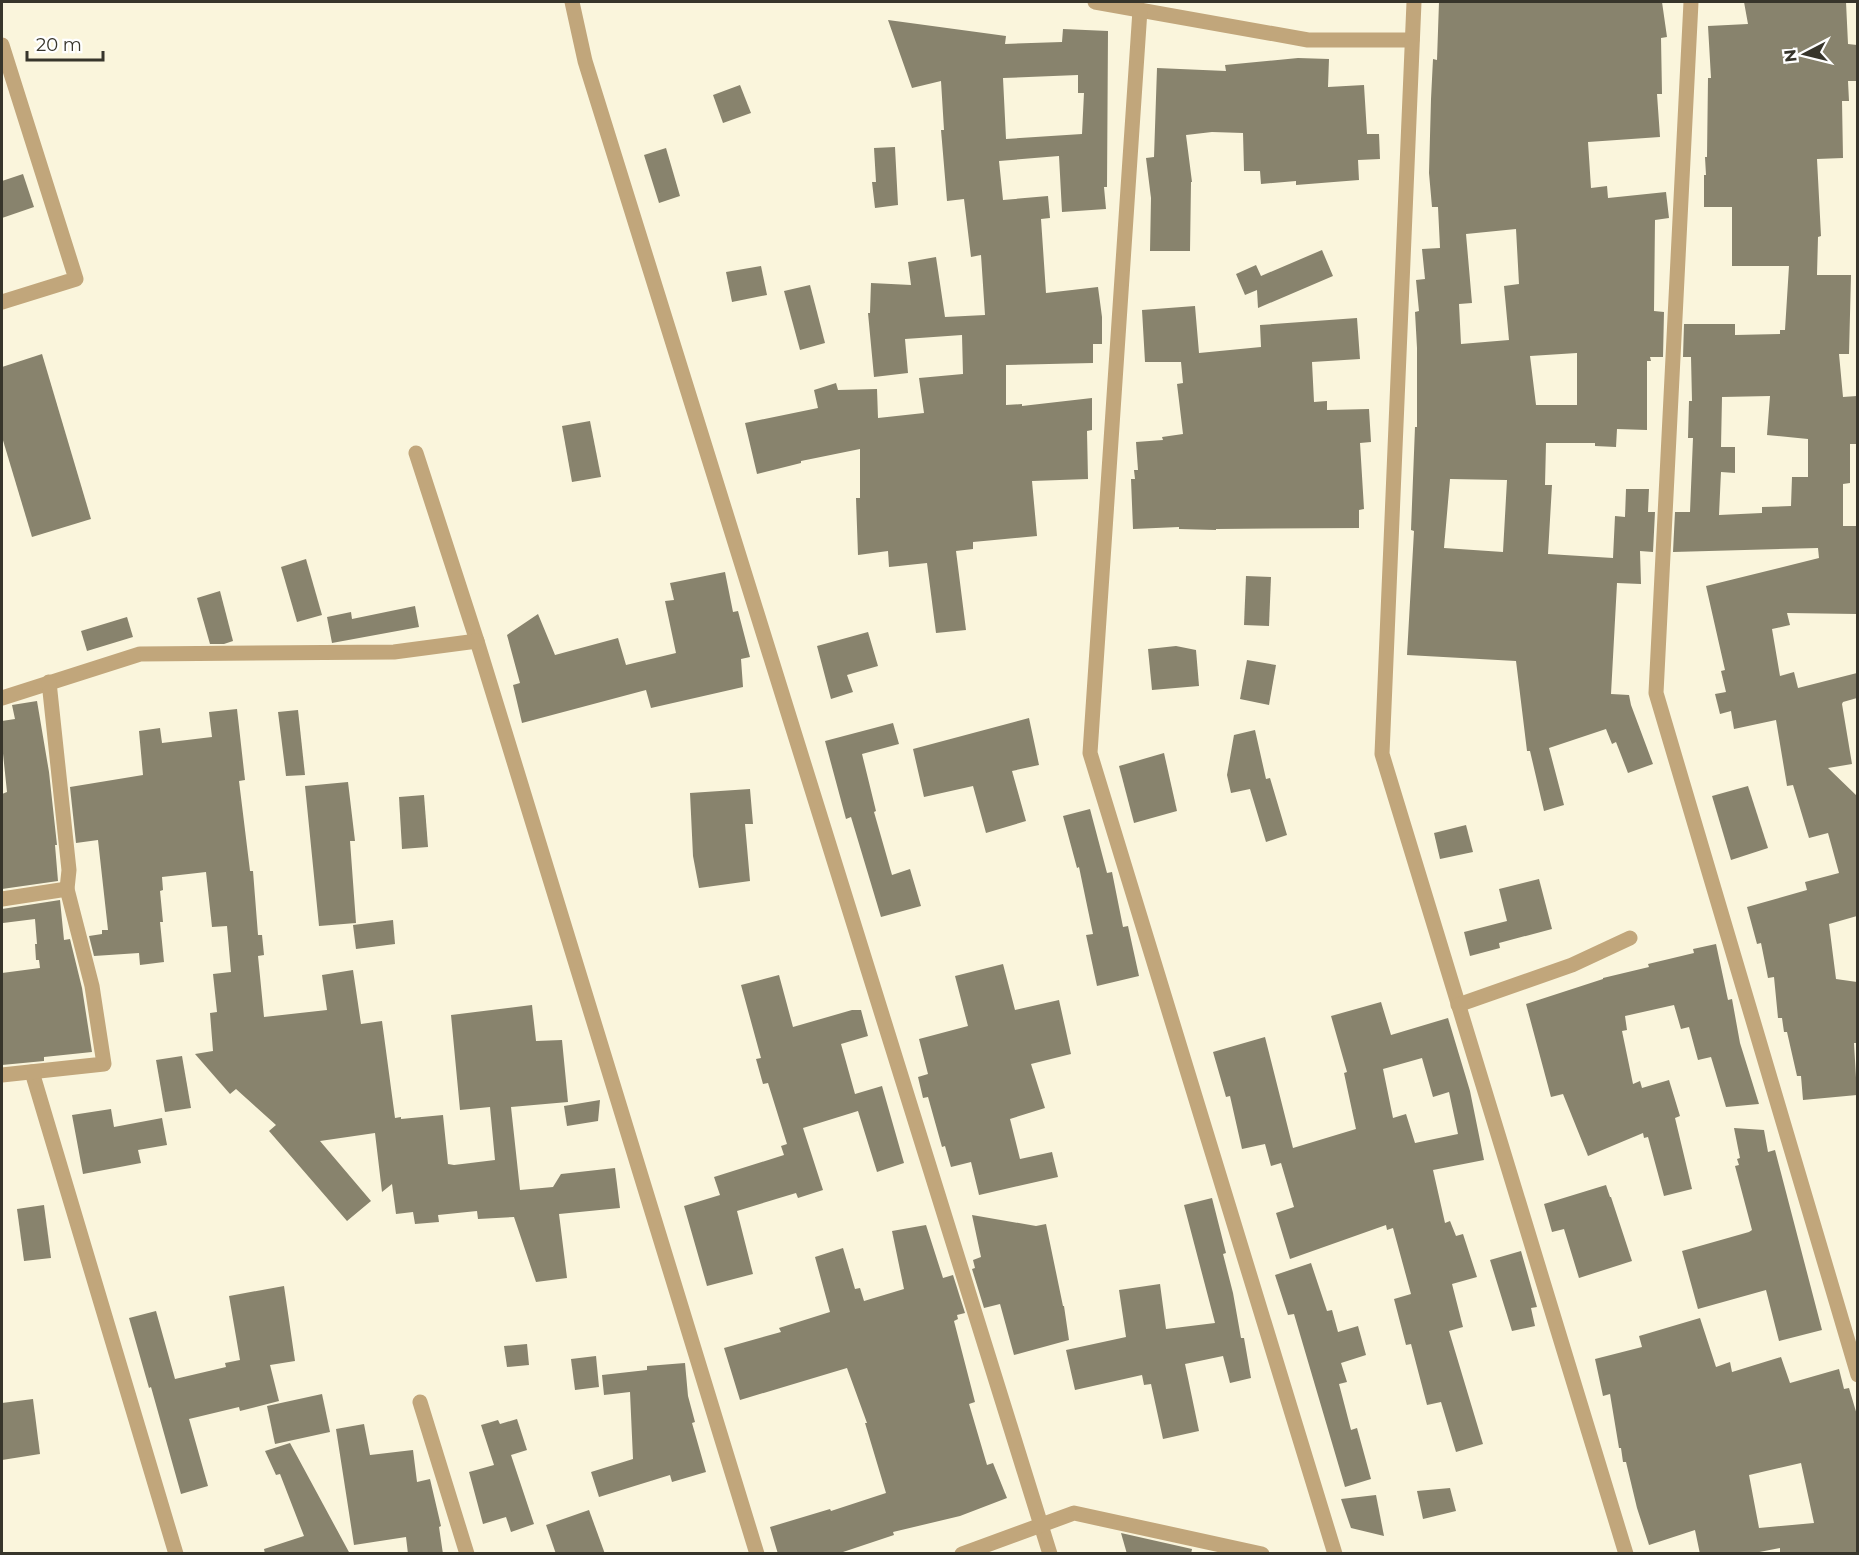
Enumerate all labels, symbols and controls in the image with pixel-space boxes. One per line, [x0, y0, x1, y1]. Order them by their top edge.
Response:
scale bar [27, 24, 104, 62]
north arrow [1775, 24, 1835, 84]
text: 20 m [36, 34, 82, 56]
text: N [1780, 48, 1801, 63]

